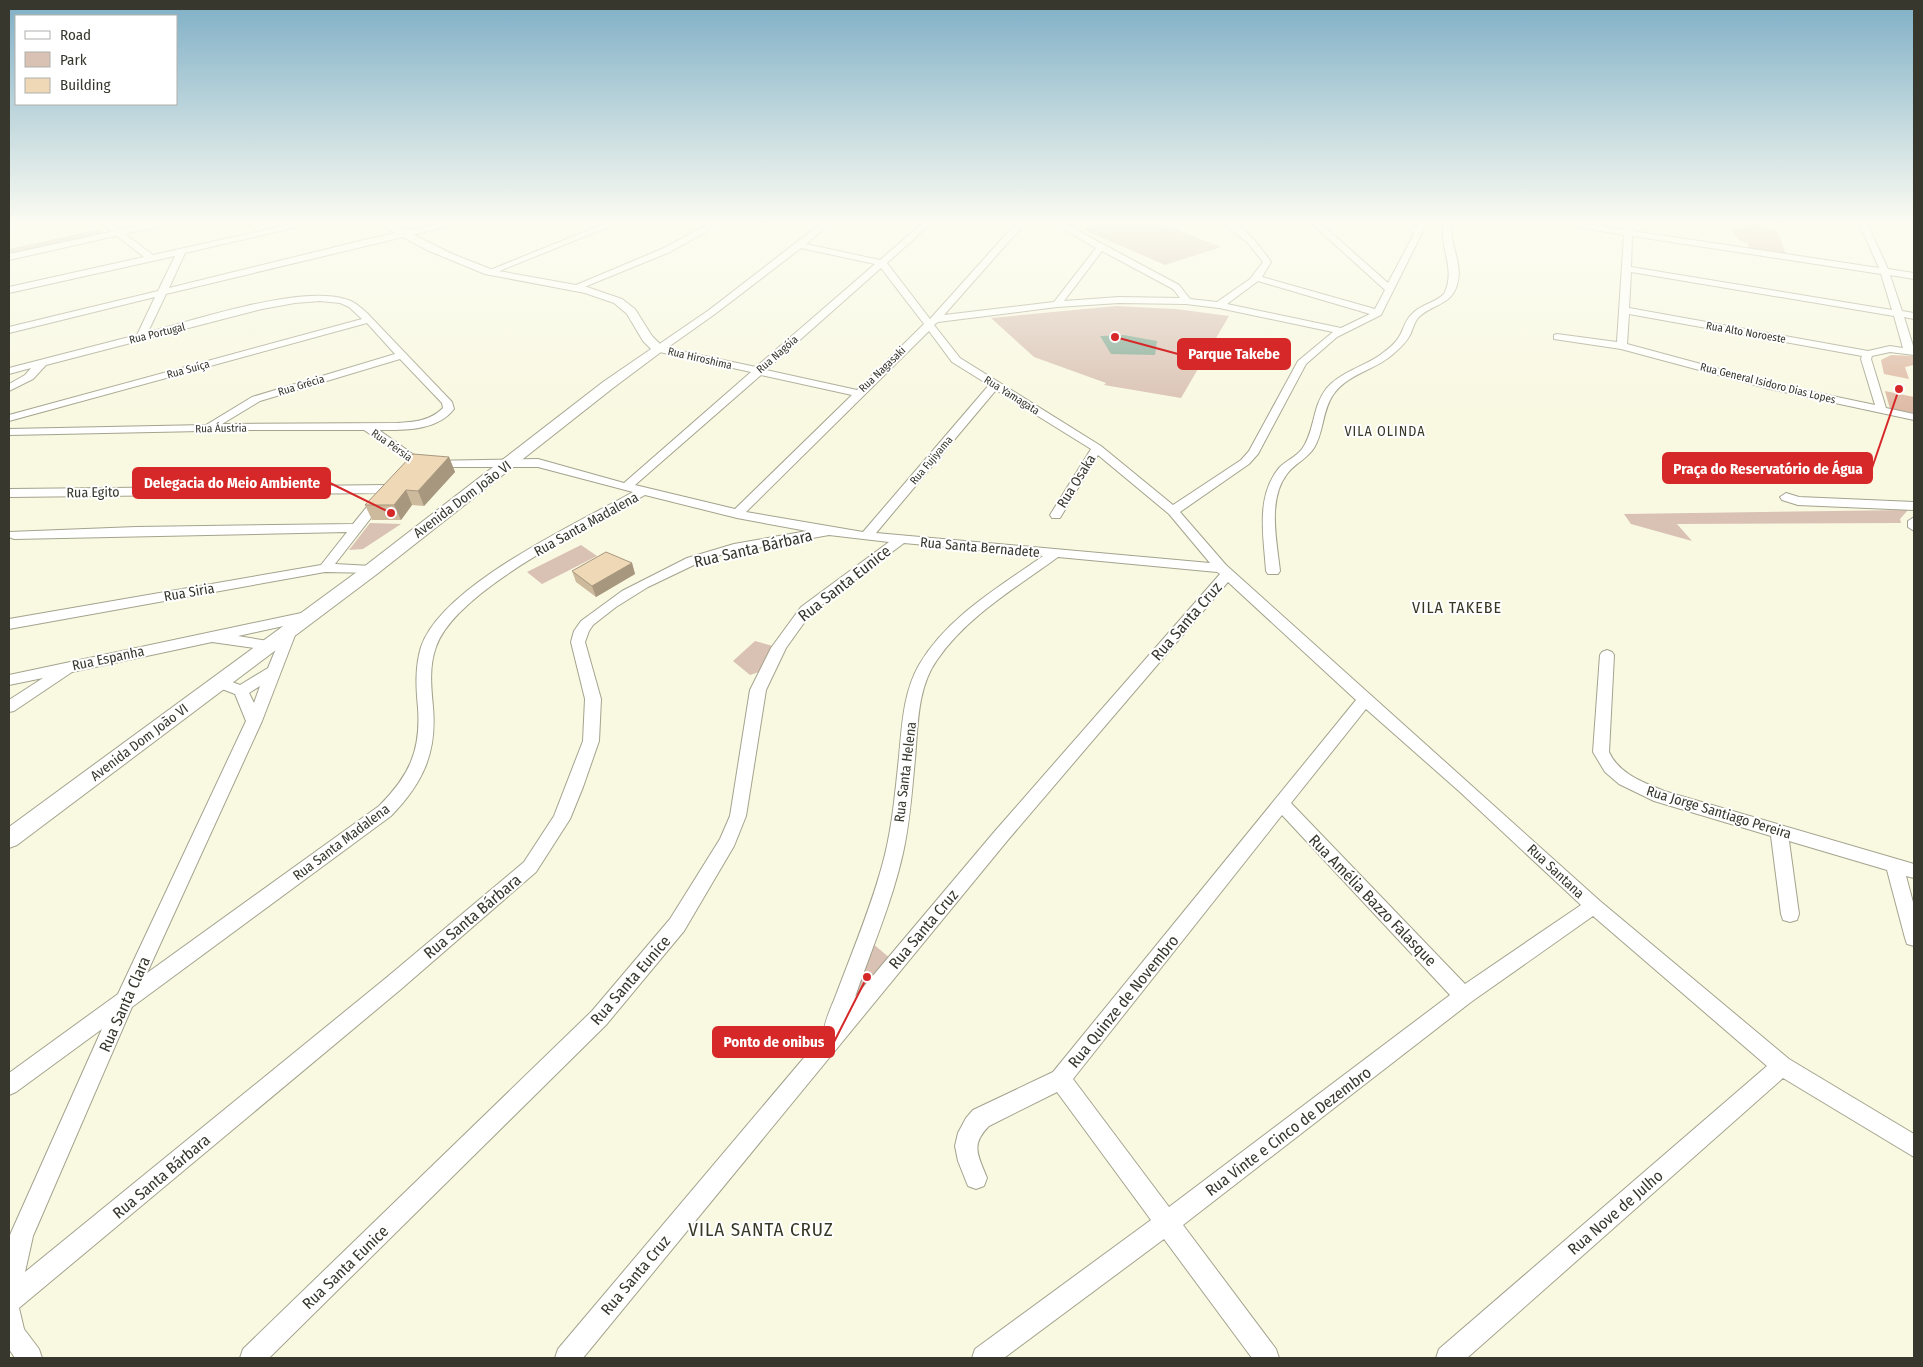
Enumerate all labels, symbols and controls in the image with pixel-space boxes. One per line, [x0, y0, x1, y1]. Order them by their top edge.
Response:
legend [15, 15, 178, 105]
text: Road [60, 26, 91, 44]
text: Park [60, 51, 87, 69]
text: Building [60, 76, 111, 94]
street label: Rua Alto Noroeste [1705, 319, 1787, 346]
street label: Rua Portugal [128, 320, 187, 347]
street label: Rua Nagóia [754, 333, 801, 376]
callout: Parque Takebe [1178, 339, 1290, 369]
street label: Rua Nagasaki [856, 344, 909, 395]
street label: Rua Hiroshima [666, 345, 733, 372]
text: Parque Takebe [1188, 345, 1280, 363]
street label: Rua Suíça [165, 358, 211, 381]
street label: Rua General Isidoro Dias Lopes [1699, 360, 1837, 407]
street label: Rua Grécia [276, 372, 326, 399]
street label: Rua Yamagata [982, 373, 1042, 418]
street label: Rua Áustria [195, 421, 247, 435]
district label: VILA OLINDA [1344, 423, 1426, 440]
street label: Rua Pérsia [369, 427, 415, 464]
street label: Rua Fujiyama [907, 433, 955, 487]
street label: Rua Osaka [1053, 451, 1100, 511]
callout: Praça do Reservatório de Água [1663, 453, 1872, 483]
street label: Avenida Dom João VI [410, 457, 515, 542]
text: Praça do Reservatório de Água [1673, 460, 1863, 479]
callout: Delegacia do Meio Ambiente [133, 468, 330, 498]
text: Delegacia do Meio Ambiente [144, 474, 320, 492]
street label: Rua Egito [66, 484, 120, 501]
street label: Rua Santa Madalena [531, 489, 642, 560]
street label: Rua Santa Bárbara [692, 526, 814, 571]
street label: Rua Santa Bernadete [919, 534, 1041, 561]
street label: Rua Santa Eunice [794, 541, 894, 625]
street label: Rua Santa Cruz [1147, 578, 1226, 664]
street label: Rua Siria [163, 580, 216, 605]
district label: VILA TAKEBE [1412, 598, 1502, 617]
street label: Rua Espanha [70, 643, 146, 674]
street label: Avenida Dom João VI [87, 700, 192, 785]
street label: Rua Santa Helena [891, 721, 920, 823]
street label: Rua Jorge Santiago Pereira [1644, 782, 1793, 843]
street label: Rua Santa Madalena [290, 800, 393, 884]
street label: Rua Amélia Bazzo Falasque [1305, 831, 1441, 970]
street label: Rua Santana [1524, 841, 1588, 902]
street label: Rua Santa Bárbara [420, 870, 525, 963]
street label: Rua Santa Cruz [885, 886, 962, 973]
street label: Rua Quinze de Novembro [1064, 931, 1183, 1071]
street label: Rua Santa Eunice [586, 932, 674, 1029]
street label: Rua Santa Clara [95, 953, 154, 1055]
callout: Ponto de onibus [713, 1027, 834, 1057]
text: Ponto de onibus [724, 1033, 825, 1051]
street label: Rua Vinte e Cinco de Dezembro [1202, 1063, 1375, 1200]
street label: Rua Santa Bárbara [109, 1130, 214, 1223]
street label: Rua Nove de Julho [1564, 1166, 1667, 1259]
district label: VILA SANTA CRUZ [688, 1218, 834, 1241]
street label: Rua Santa Eunice [298, 1222, 392, 1313]
street label: Rua Santa Cruz [597, 1232, 674, 1319]

